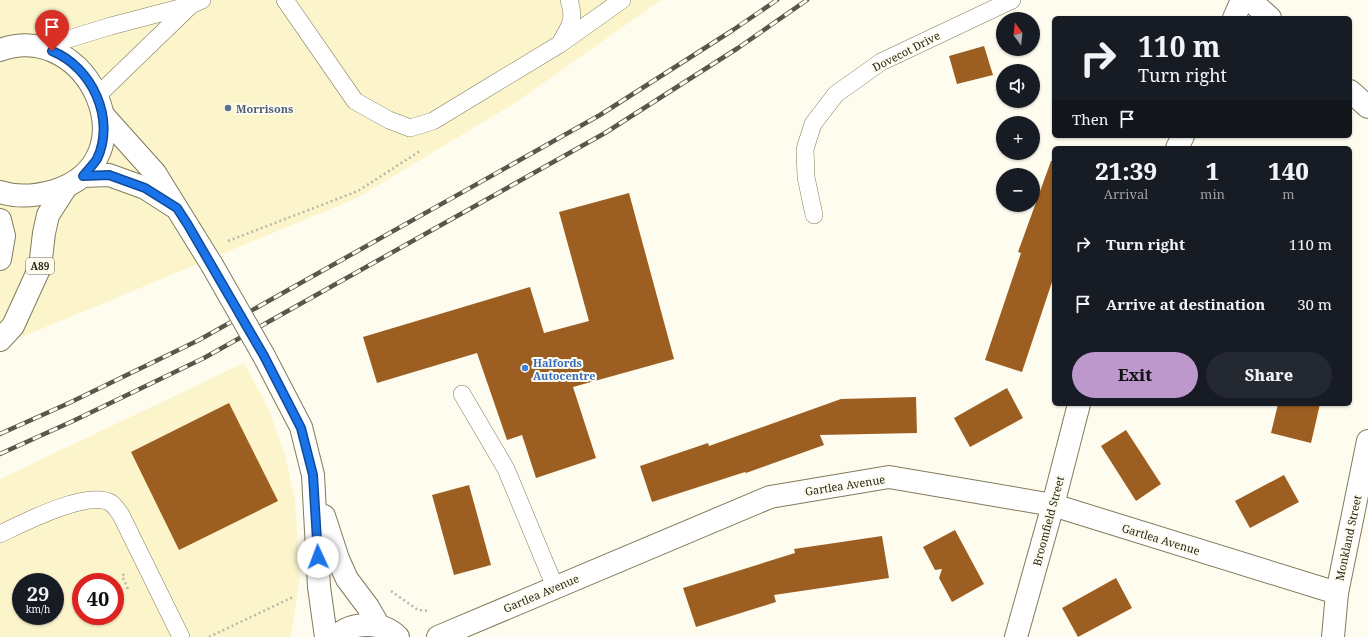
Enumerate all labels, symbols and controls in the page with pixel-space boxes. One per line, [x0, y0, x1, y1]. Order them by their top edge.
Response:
pin [35, 10, 69, 51]
north arrow [996, 12, 1040, 56]
map controls [996, 12, 1040, 212]
icon: arrive [41, 16, 63, 38]
street label: Dovecot Drive [870, 27, 942, 74]
text: 110 m [1138, 27, 1220, 65]
icon: right [1072, 32, 1124, 84]
text: Turn right [1138, 63, 1227, 87]
button: sound [996, 64, 1040, 108]
place label: Morrisons [236, 101, 293, 116]
marker: Morrisons [223, 103, 233, 113]
icon: arrive [1116, 108, 1138, 130]
text: Then [1072, 109, 1108, 129]
button: + [996, 116, 1040, 160]
text: 21:39 [1095, 154, 1157, 187]
text: 1 [1206, 154, 1219, 187]
text: 140 [1268, 154, 1309, 187]
button: − [996, 168, 1040, 212]
text: Arrival [1104, 185, 1148, 203]
text: min [1200, 185, 1225, 203]
text: m [1282, 185, 1295, 203]
icon: right [1072, 233, 1094, 255]
text: Turn right [1106, 234, 1185, 254]
text: 110 m [1289, 234, 1332, 254]
road number: A89 [26, 258, 54, 274]
icon: arrive [1072, 293, 1094, 315]
text: Arrive at destination [1106, 294, 1265, 314]
text: 30 m [1297, 294, 1332, 314]
button: Exit [1072, 352, 1198, 398]
button: Share [1206, 352, 1332, 398]
place label: Halfords Autocentre [533, 355, 596, 383]
marker: Halfords Autocentre [520, 363, 530, 373]
street label: Gartlea Avenue [804, 471, 886, 499]
street label: Broomfield Street [1029, 474, 1067, 568]
street label: Monkland Street [1332, 494, 1364, 582]
street label: Gartlea Avenue [1120, 520, 1202, 558]
position arrow [297, 536, 339, 578]
street label: Gartlea Avenue [501, 570, 581, 616]
speed limit sign: 40 [72, 573, 124, 625]
text: 29 [27, 580, 49, 607]
text: km/h [26, 602, 50, 616]

